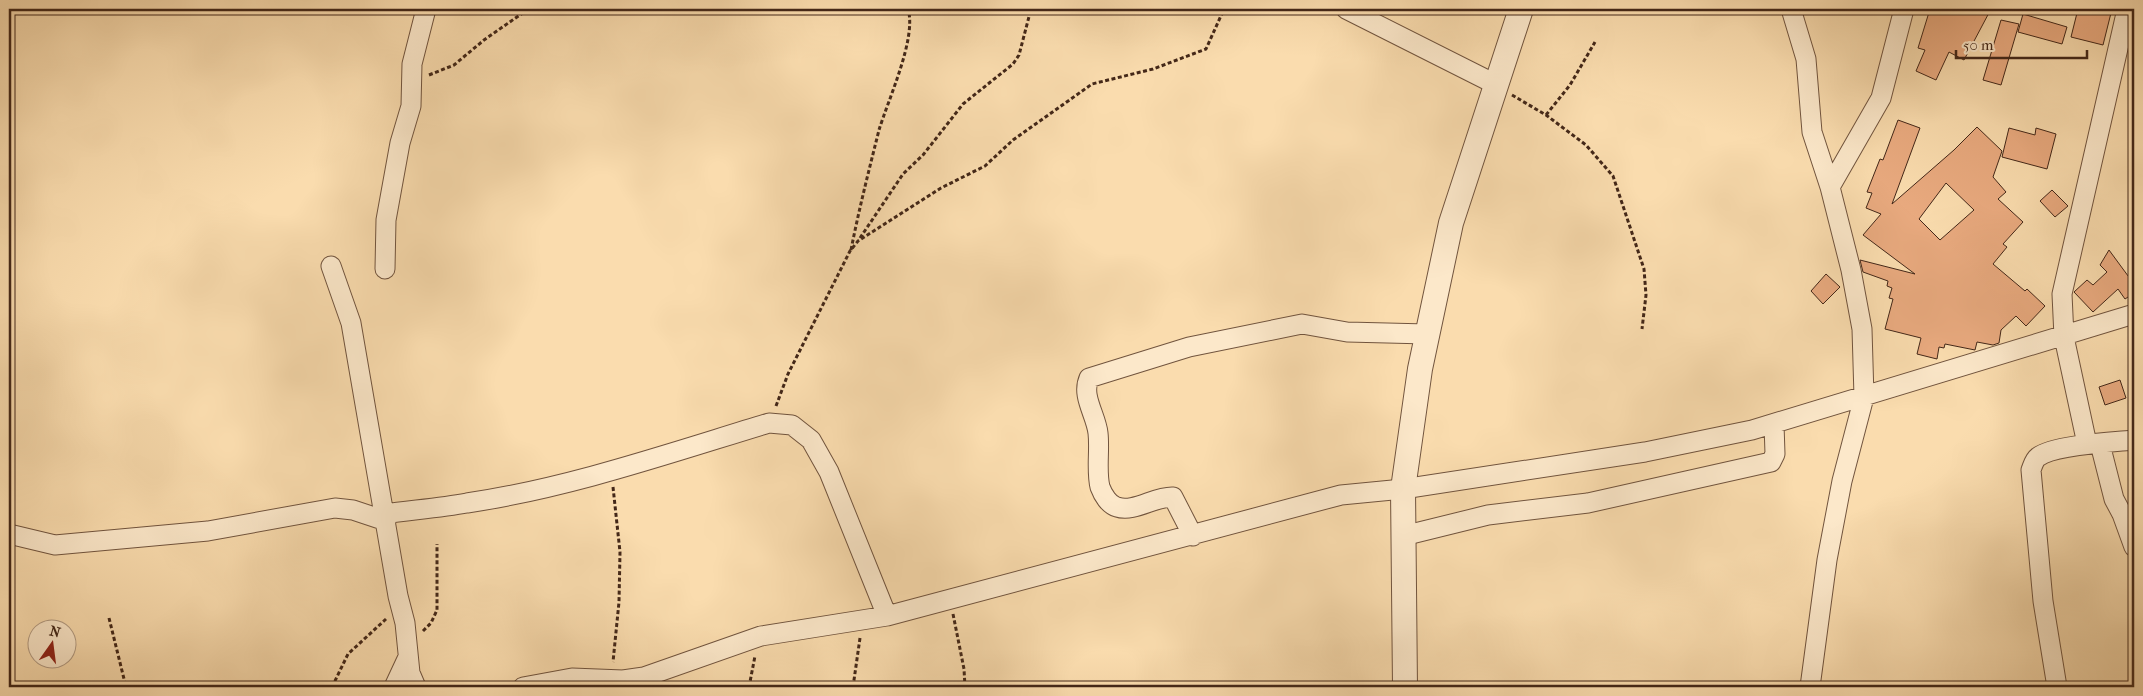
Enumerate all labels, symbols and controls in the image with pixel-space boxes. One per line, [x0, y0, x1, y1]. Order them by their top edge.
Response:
scale bar [1956, 28, 2087, 60]
text: 50 m [1963, 36, 1994, 54]
north arrow [28, 618, 78, 668]
text: N [48, 622, 63, 641]

